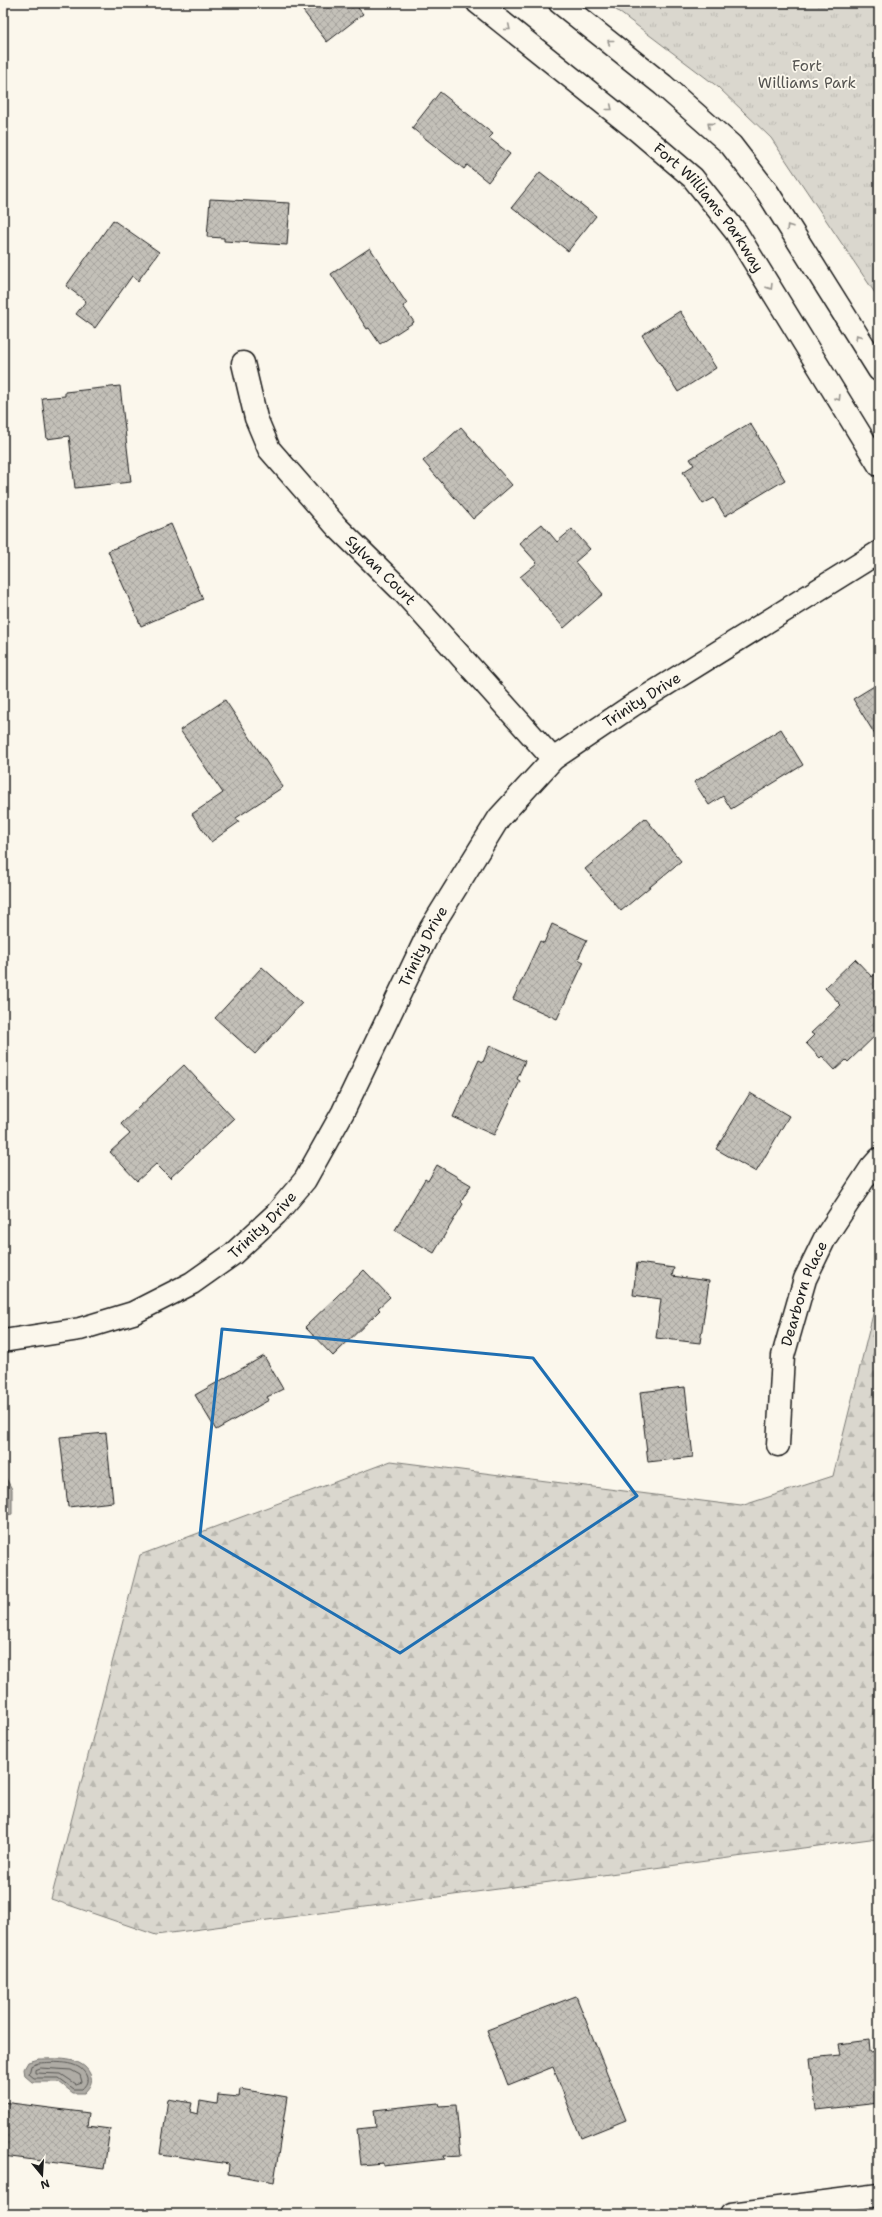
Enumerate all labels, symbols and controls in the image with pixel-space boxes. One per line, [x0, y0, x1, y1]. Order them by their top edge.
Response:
one-way arrow [504, 23, 511, 30]
one-way arrow [607, 40, 614, 47]
park label: Fort Williams Park [758, 56, 856, 93]
one-way arrow [605, 104, 612, 111]
one-way arrow [707, 123, 714, 130]
street label: Fort Williams Parkway [649, 138, 768, 276]
one-way arrow [787, 224, 794, 231]
one-way arrow [765, 283, 772, 290]
one-way arrow [856, 334, 863, 341]
one-way arrow [833, 394, 840, 401]
street label: Sylvan Court [341, 531, 420, 610]
street label: Trinity Drive [599, 668, 685, 732]
street label: Trinity Drive [394, 902, 452, 990]
street label: Trinity Drive [224, 1187, 301, 1263]
street label: Dearborn Place [776, 1238, 832, 1349]
north arrow [22, 2155, 62, 2195]
text: N [38, 2176, 51, 2193]

